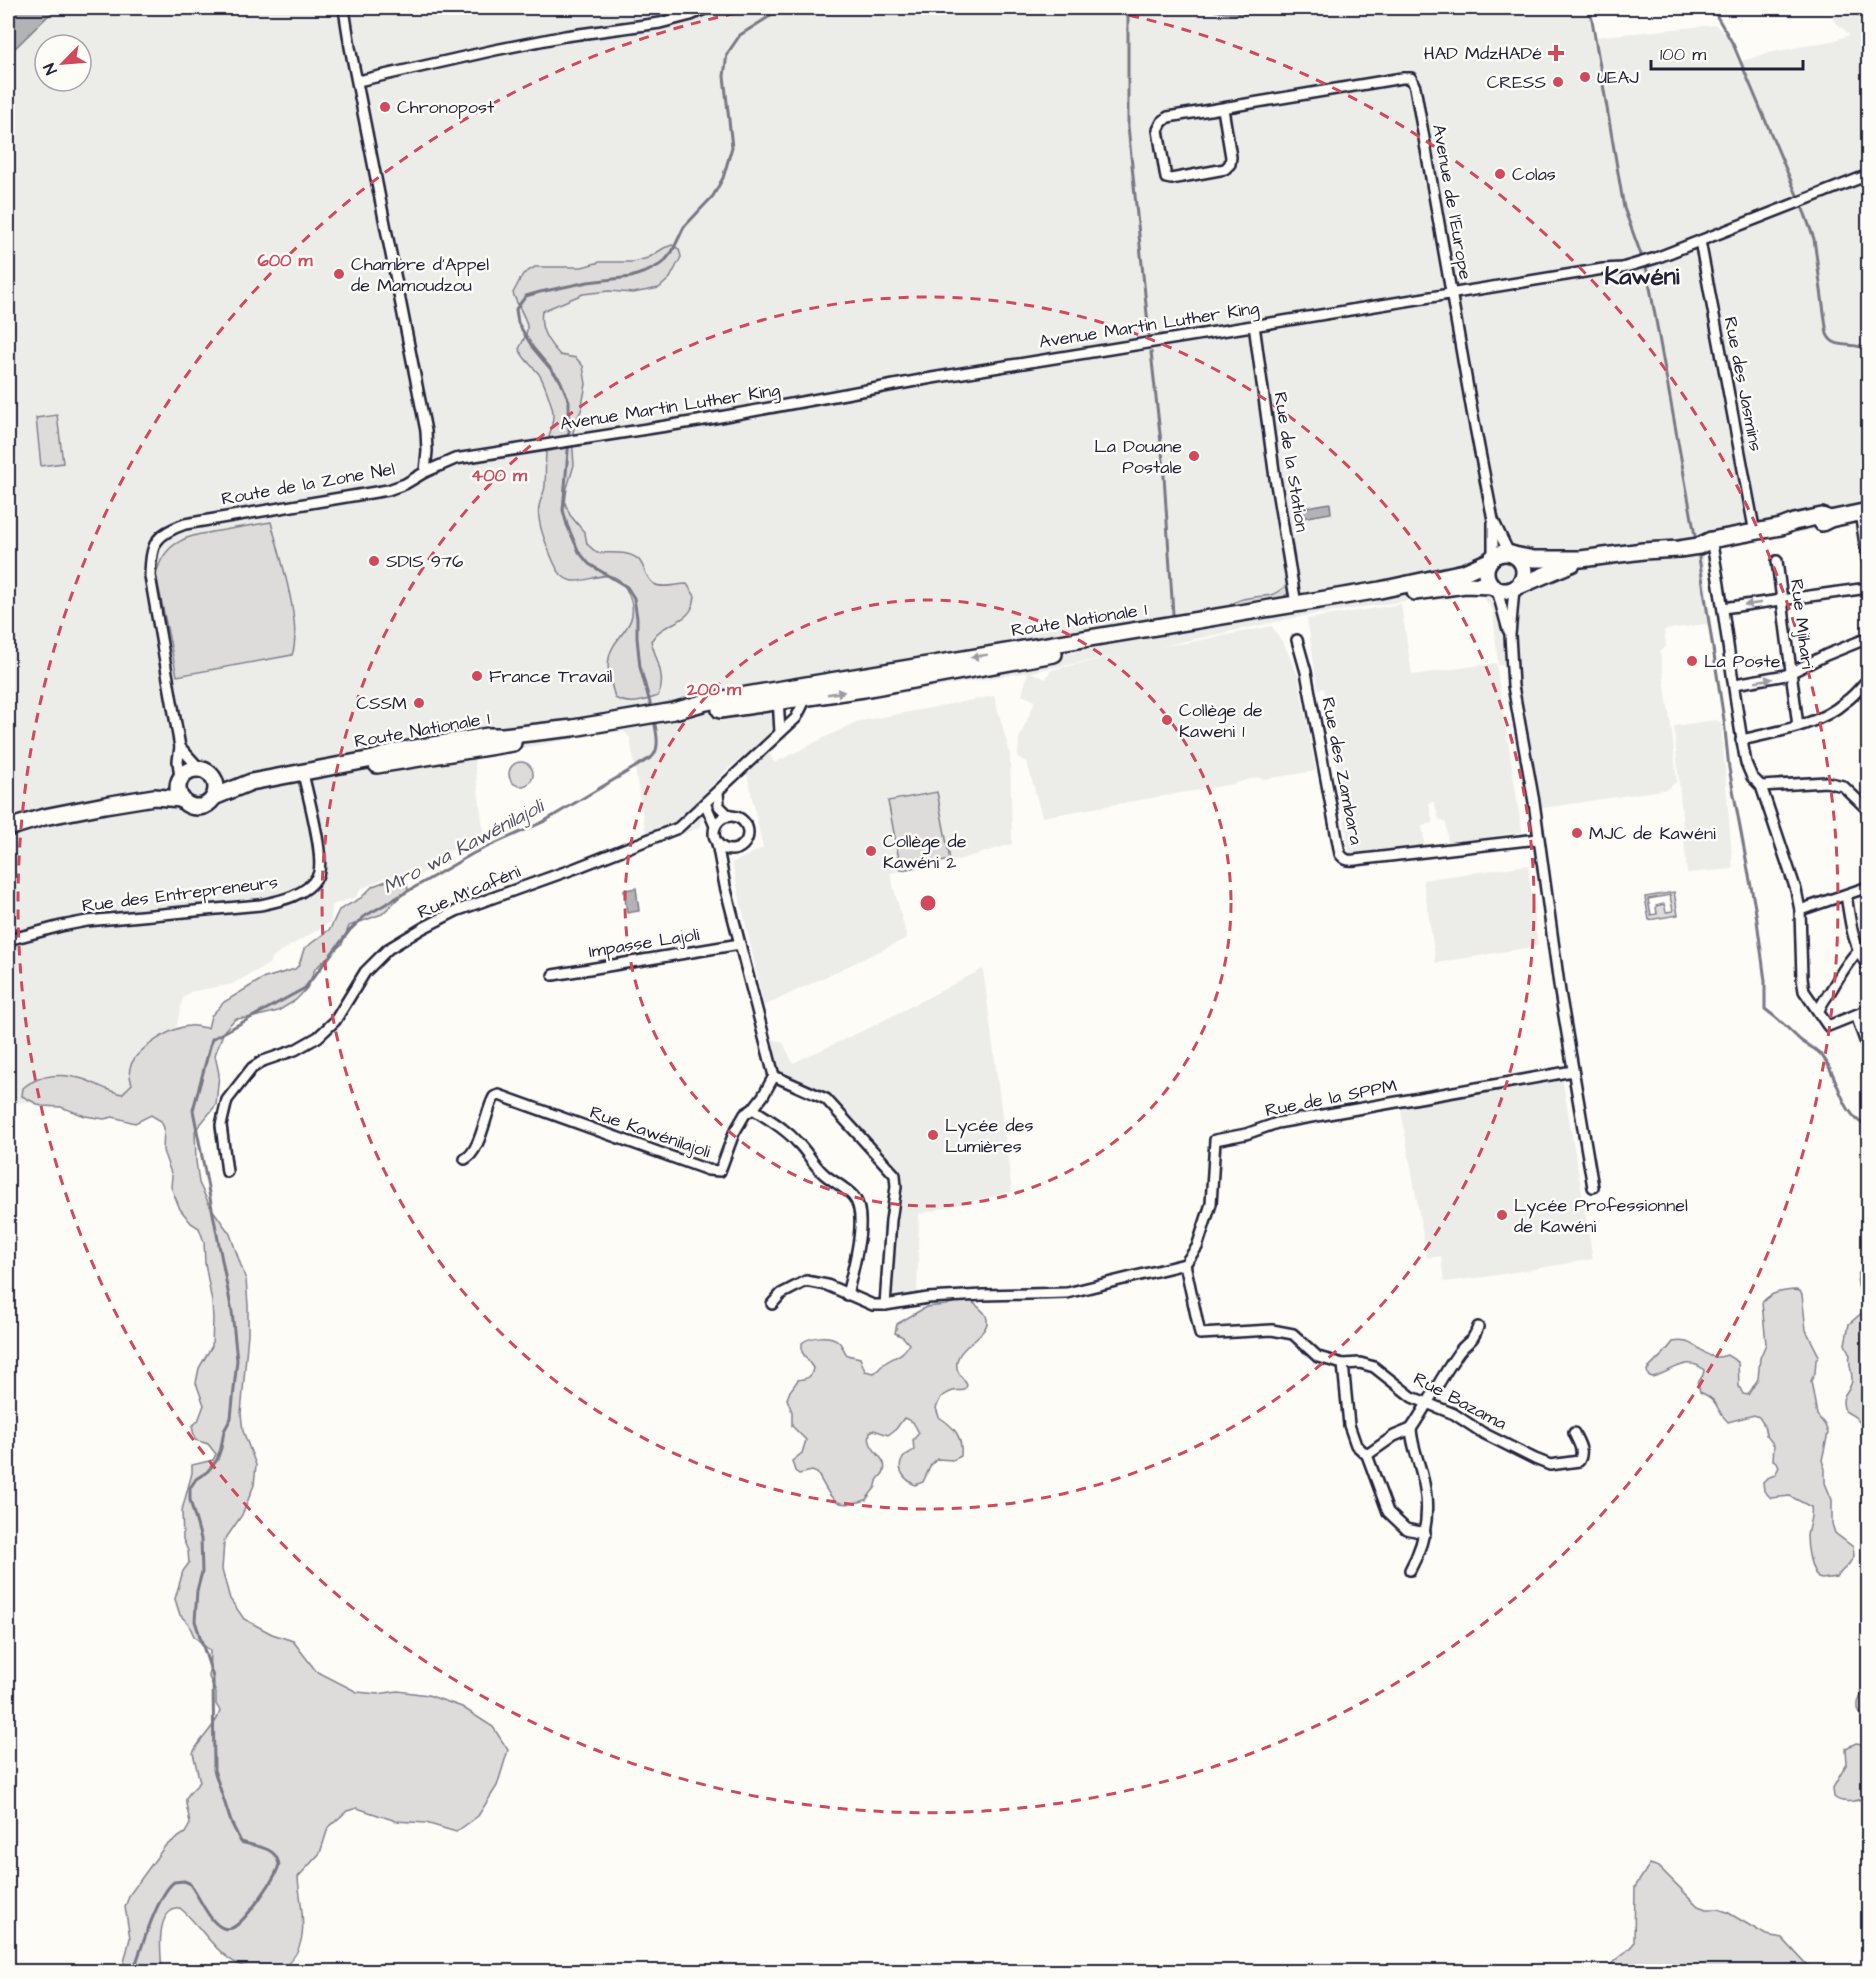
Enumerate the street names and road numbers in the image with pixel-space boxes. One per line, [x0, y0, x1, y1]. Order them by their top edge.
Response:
street label: Avenue de l’Europe [1426, 122, 1478, 282]
street label: Avenue Martin Luther King [1037, 295, 1261, 356]
street label: Rue des Jasmins [1718, 315, 1768, 453]
street label: Avenue Martin Luther King [558, 377, 782, 438]
street label: Rue de la Station [1268, 390, 1314, 534]
street label: Route de la Zone Nel [219, 456, 397, 512]
street label: Rue Mjihari [1784, 578, 1820, 671]
street label: Route Nationale 1 [1009, 597, 1149, 643]
street label: Rue des Zambara [1315, 695, 1369, 847]
street label: Route Nationale 1 [352, 706, 492, 754]
street label: Rue M'caféni [414, 859, 524, 925]
street label: Rue des Entrepreneurs [81, 870, 279, 918]
street label: Impasse Lajoli [587, 922, 701, 964]
street label: Rue de la SPPM [1263, 1073, 1399, 1123]
street label: Rue Kawénilajoli [586, 1100, 714, 1164]
street label: Rue Bazama [1409, 1366, 1511, 1436]

